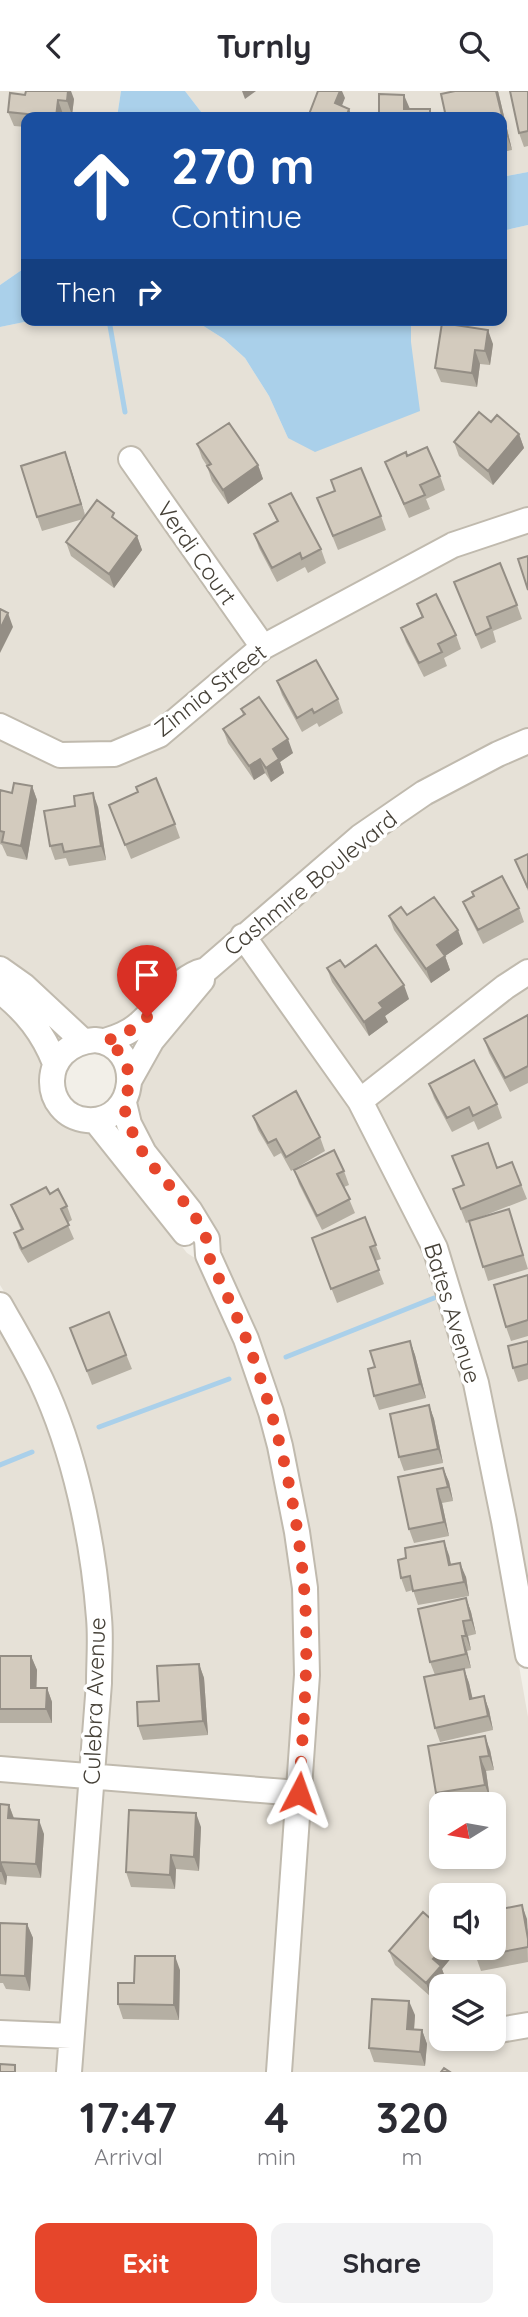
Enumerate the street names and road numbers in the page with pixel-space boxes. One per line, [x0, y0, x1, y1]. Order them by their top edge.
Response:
street label: Verdi Court [151, 496, 243, 611]
street label: Zinnia Street [148, 637, 272, 743]
street label: Cashmire Boulevard [218, 804, 402, 962]
street label: Bates Avenue [418, 1239, 488, 1387]
street label: Culebra Avenue [77, 1617, 111, 1785]

